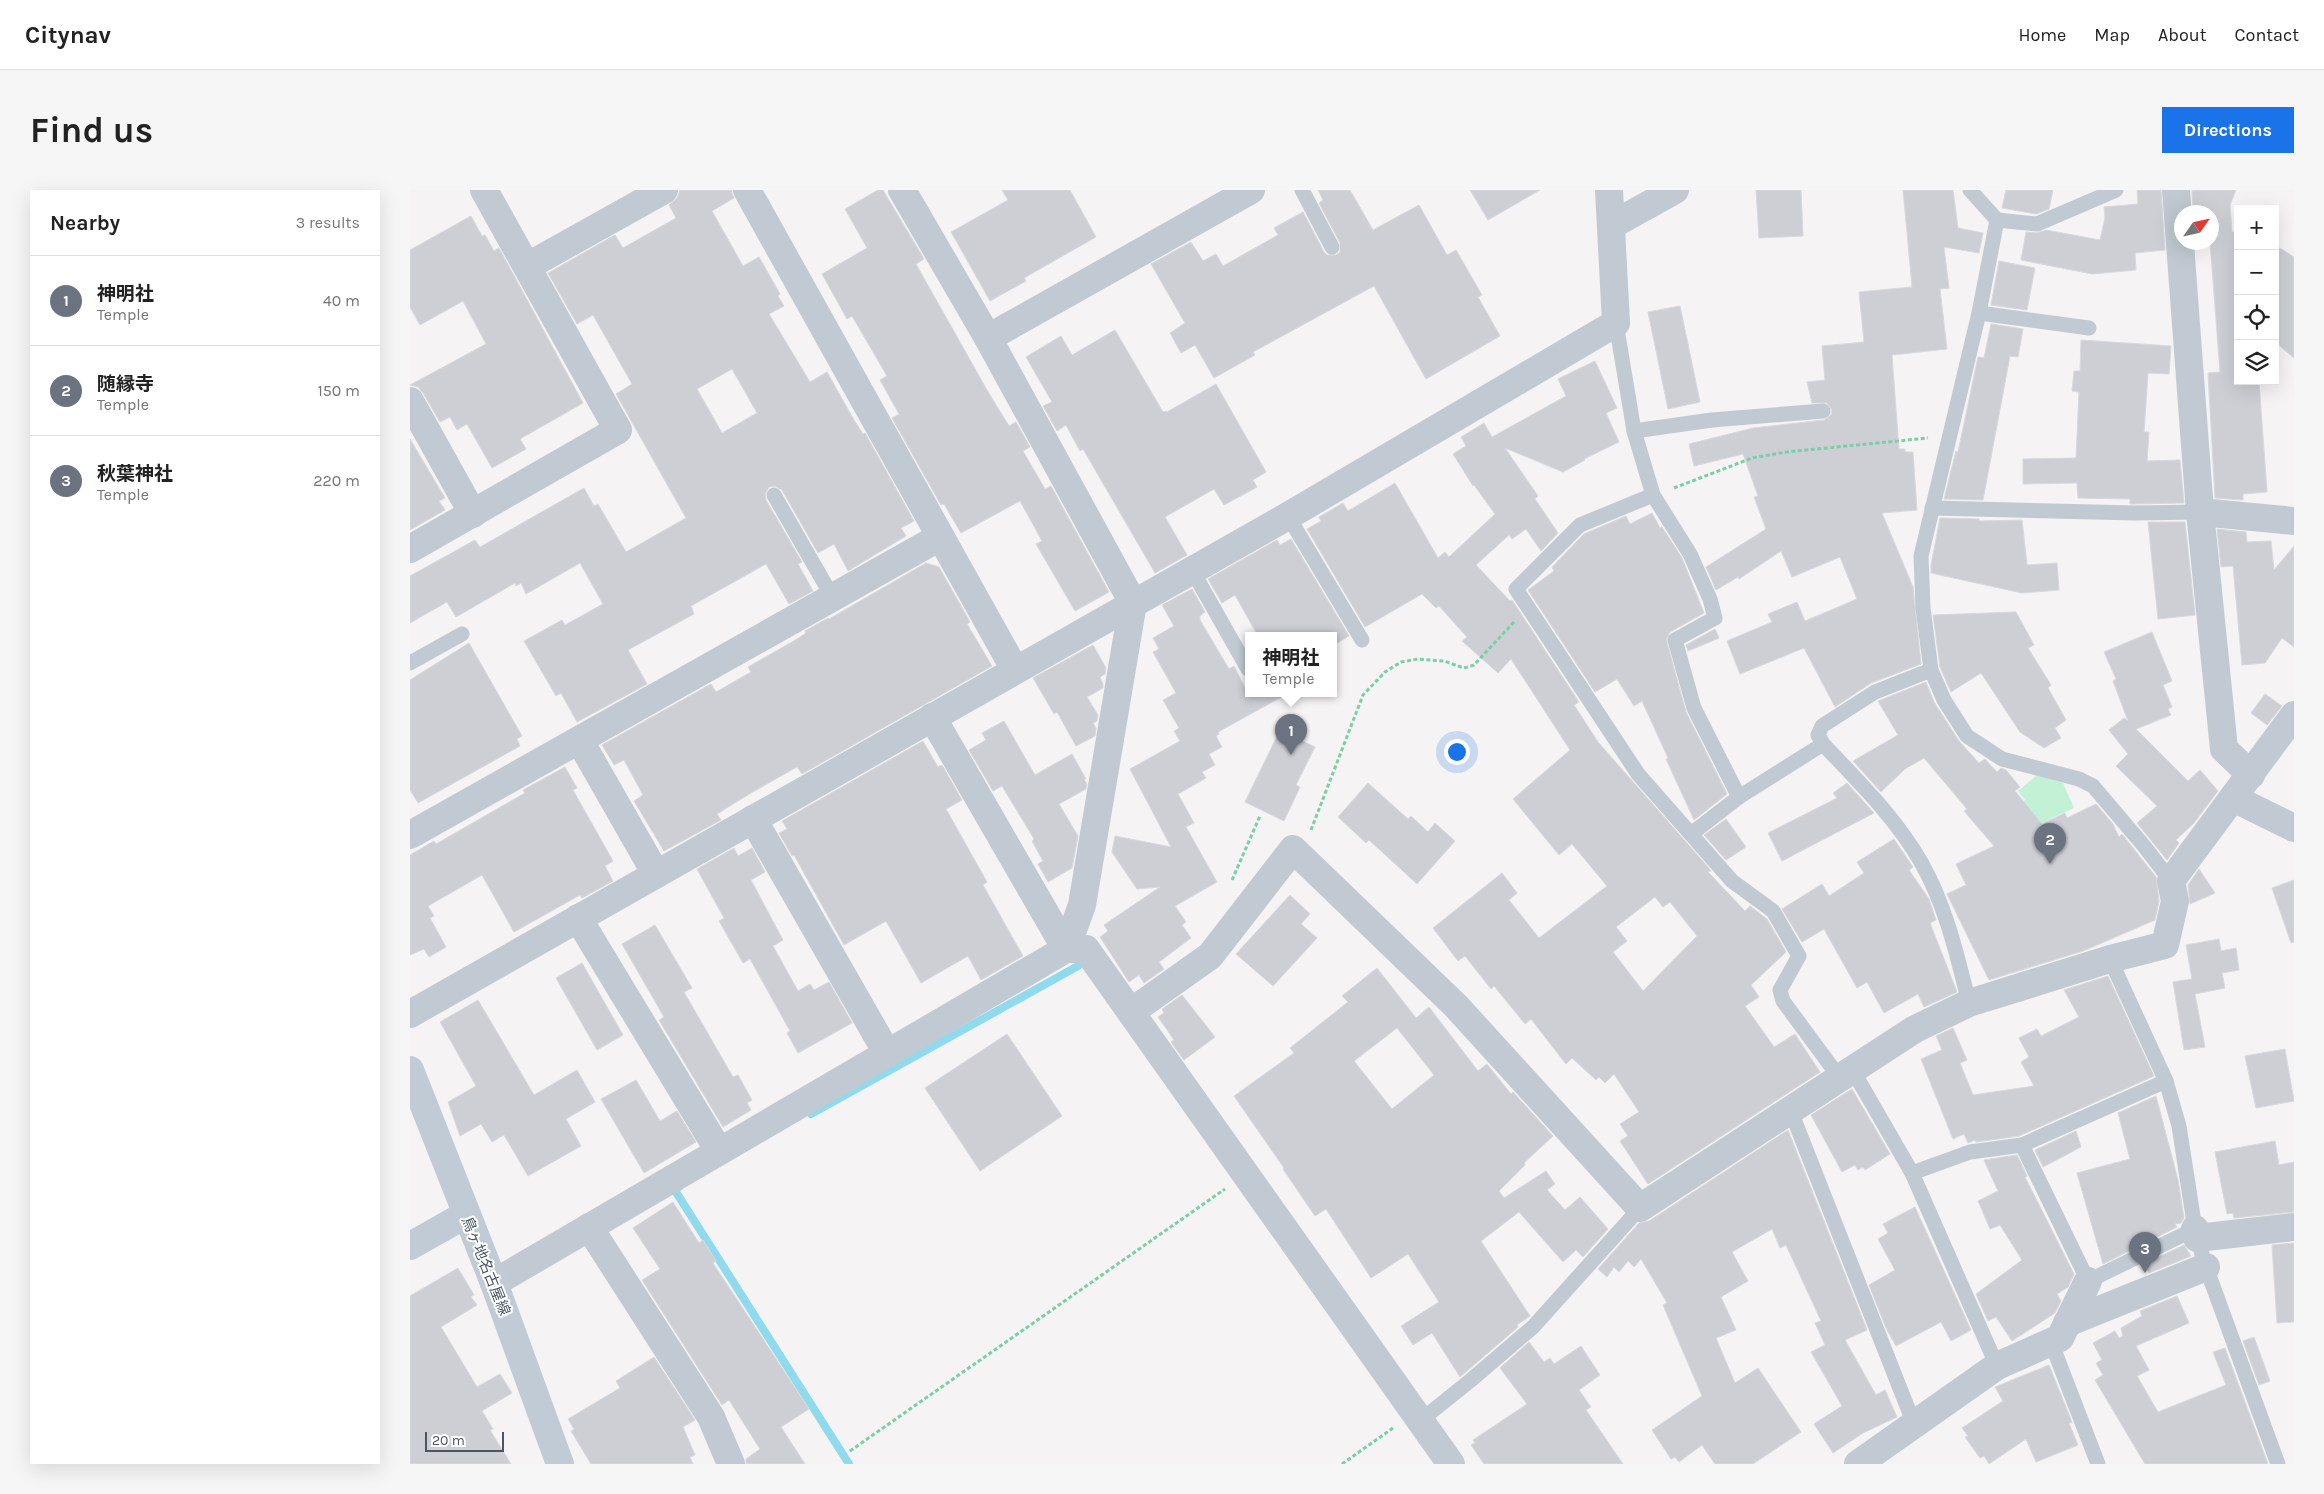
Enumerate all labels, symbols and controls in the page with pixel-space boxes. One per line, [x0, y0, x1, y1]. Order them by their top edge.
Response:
text: Citynav [25, 21, 111, 49]
text: Home [2018, 24, 2066, 46]
text: Map [2094, 24, 2130, 46]
text: About [2158, 24, 2207, 46]
text: Contact [2235, 24, 2299, 46]
button: Directions [2162, 107, 2294, 153]
text: Find us [30, 110, 153, 151]
north arrow [2174, 205, 2219, 250]
map controls [2234, 205, 2279, 385]
button: + [2234, 205, 2279, 250]
text: Nearby [50, 211, 120, 235]
text: 3 results [296, 213, 360, 232]
button: − [2234, 250, 2279, 295]
text: 神明社 [97, 283, 154, 305]
text: 1 [63, 291, 69, 310]
text: 40 m [323, 291, 360, 310]
button: locate [2234, 295, 2279, 340]
text: Temple [97, 305, 149, 324]
button: layers [2234, 340, 2279, 385]
text: 随縁寺 [97, 373, 154, 395]
text: 2 [61, 381, 71, 400]
text: 150 m [317, 381, 360, 400]
text: Temple [97, 395, 149, 414]
text: 秋葉神社 [97, 463, 173, 485]
text: 3 [61, 471, 71, 490]
text: 220 m [313, 471, 360, 490]
text: Temple [97, 485, 149, 504]
popup [1245, 632, 1337, 697]
text: 神明社 [1262, 647, 1320, 669]
text: Temple [1262, 669, 1315, 688]
pin: 1 [1275, 714, 1307, 755]
your location [1444, 739, 1470, 765]
pin: 2 [2034, 823, 2066, 864]
street label: 鳥ヶ地名古屋線 [458, 1214, 514, 1318]
pin: 3 [2129, 1232, 2161, 1273]
scale bar [425, 1429, 504, 1452]
text: 20 m [432, 1432, 465, 1449]

